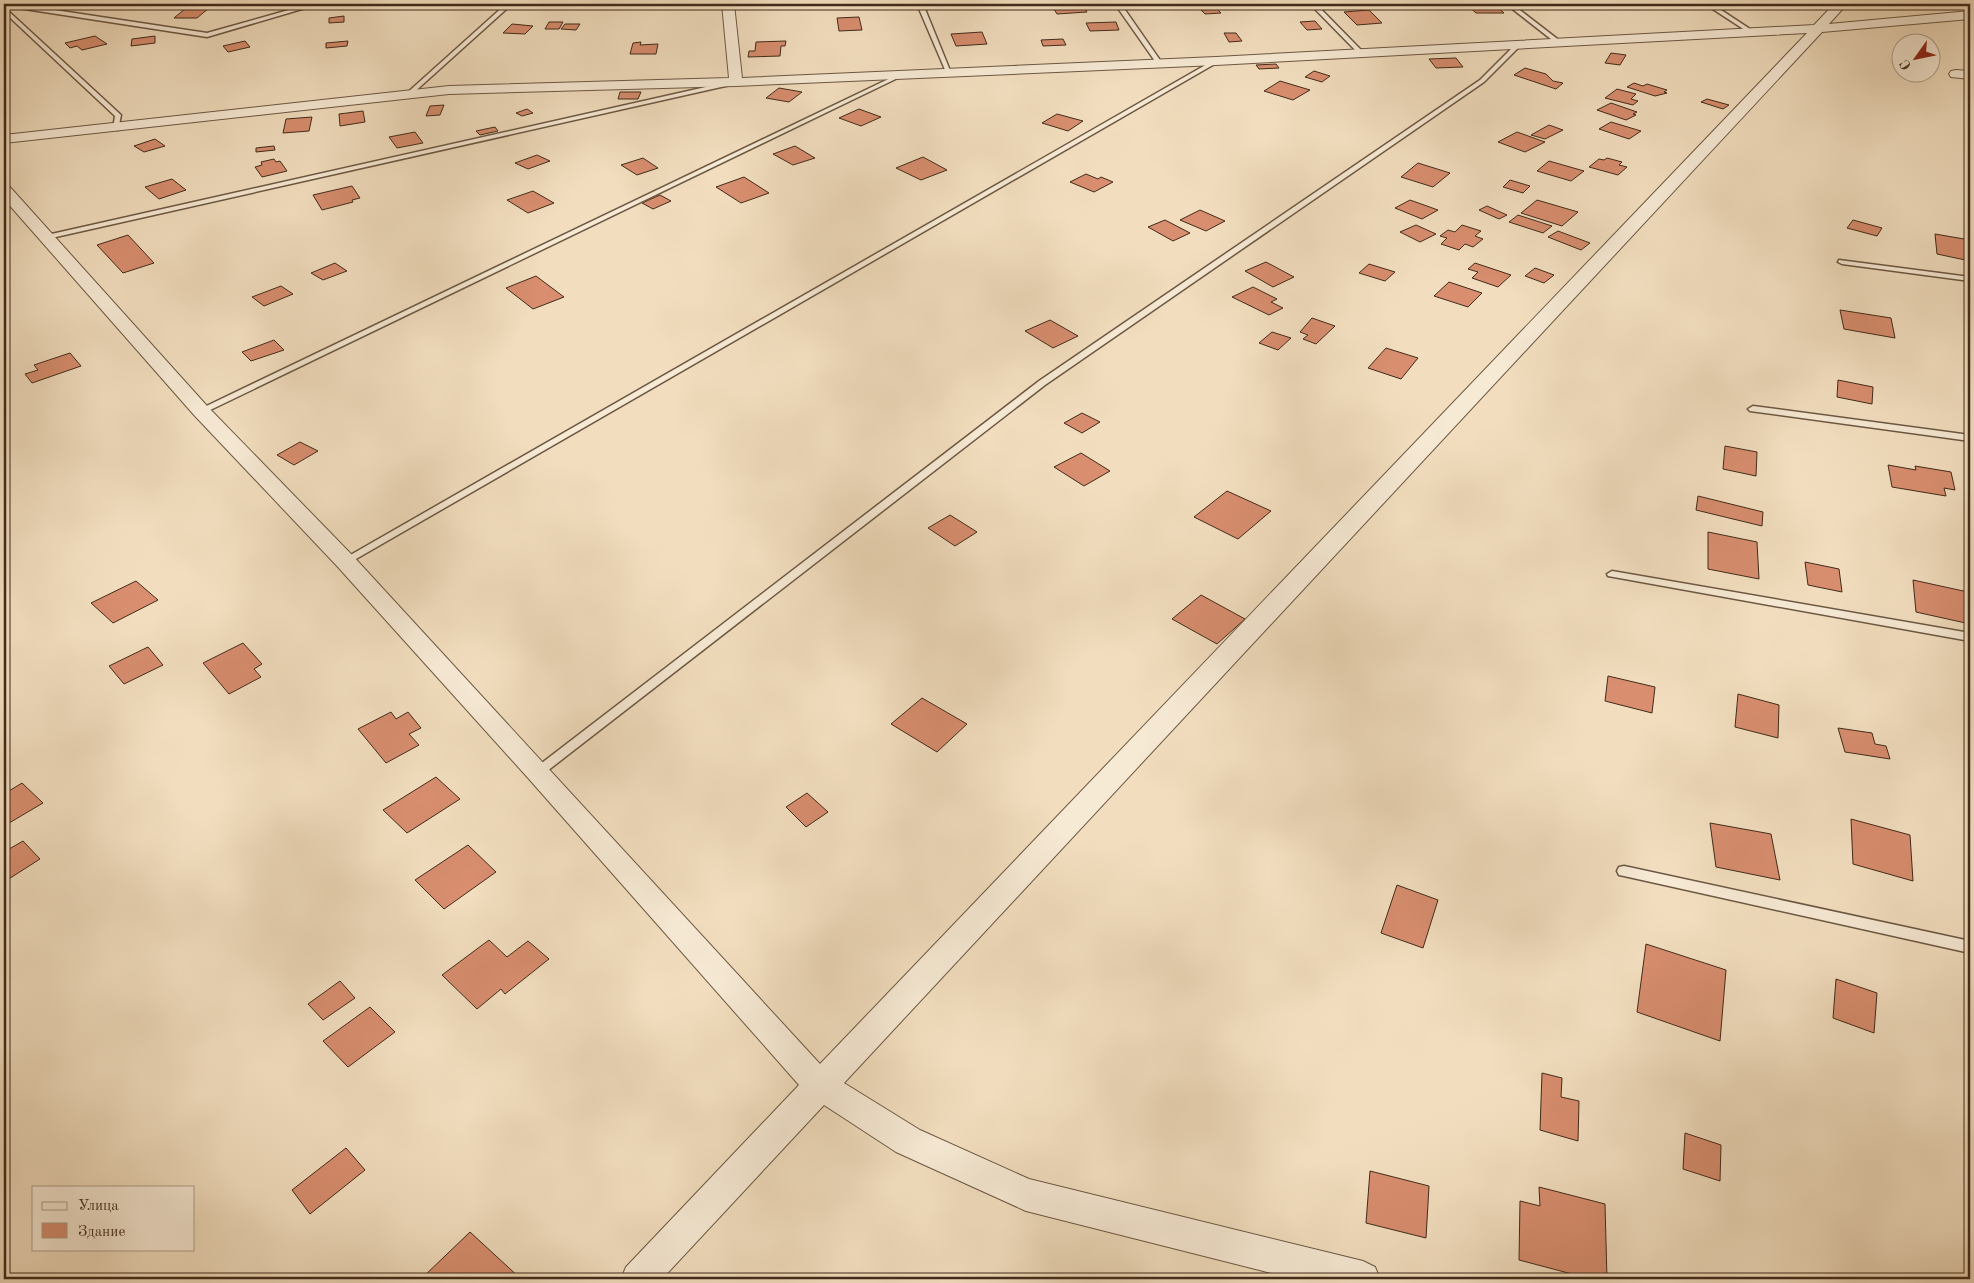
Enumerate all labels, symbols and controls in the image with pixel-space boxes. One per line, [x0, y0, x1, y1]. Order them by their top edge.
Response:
north arrow [1892, 32, 1942, 82]
text: С [1898, 57, 1914, 72]
legend [32, 1186, 195, 1250]
text: Улица [78, 1199, 119, 1214]
text: Здание [78, 1225, 125, 1240]

